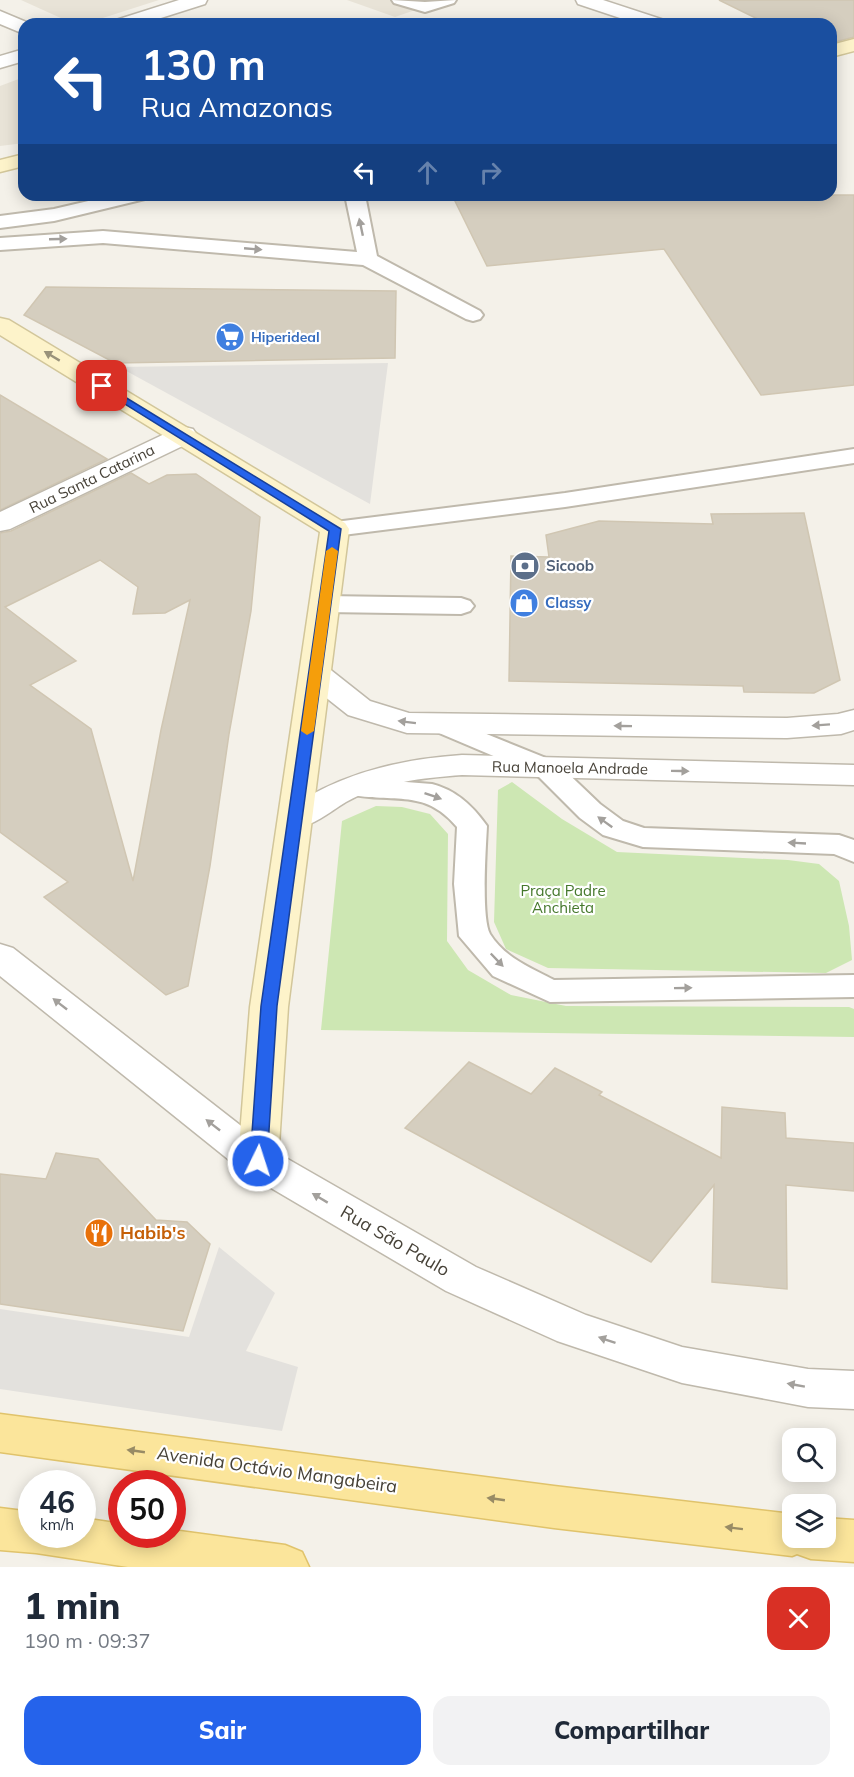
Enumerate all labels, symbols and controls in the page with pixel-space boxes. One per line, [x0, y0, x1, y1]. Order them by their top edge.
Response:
text: 130 m [141, 38, 266, 91]
icon: left [42, 42, 120, 120]
text: Rua Amazonas [141, 90, 333, 124]
icon: left [348, 156, 381, 189]
icon: ahead [411, 156, 444, 189]
icon: right [474, 156, 507, 189]
one-way arrow [356, 217, 365, 236]
one-way arrow [49, 234, 68, 243]
one-way arrow [243, 244, 262, 254]
supermarket icon: Hiperideal [214, 321, 246, 353]
place label: Hiperideal [251, 328, 320, 346]
one-way arrow [44, 351, 60, 362]
pin [76, 360, 127, 411]
icon: arrive [85, 369, 118, 402]
street label: Rua Santa Catarina [26, 440, 158, 517]
bank icon: Sicoob [509, 550, 541, 582]
place label: Sicoob [546, 556, 594, 575]
shop icon: Classy [508, 587, 540, 619]
place label: Classy [545, 593, 592, 612]
one-way arrow [398, 718, 417, 727]
one-way arrow [614, 721, 633, 730]
one-way arrow [811, 721, 830, 730]
street label: Rua Manoela Andrade [492, 757, 648, 778]
one-way arrow [670, 766, 689, 775]
one-way arrow [424, 792, 442, 801]
one-way arrow [598, 816, 614, 828]
one-way arrow [788, 839, 807, 848]
park label: Praça Padre Anchieta [520, 881, 606, 917]
one-way arrow [490, 953, 504, 968]
one-way arrow [674, 984, 693, 993]
one-way arrow [52, 998, 67, 1011]
one-way arrow [205, 1119, 220, 1131]
position arrow [226, 1129, 290, 1193]
one-way arrow [311, 1193, 328, 1203]
street label: Rua São Paulo [337, 1200, 454, 1281]
restaurant icon: Habib's [83, 1217, 115, 1249]
place label: Habib's [120, 1221, 186, 1244]
one-way arrow [598, 1334, 616, 1344]
one-way arrow [786, 1381, 805, 1390]
map controls [782, 1428, 836, 1548]
button: search [782, 1428, 836, 1482]
street label: Avenida Octávio Mangabeira [155, 1441, 399, 1498]
one-way arrow [126, 1446, 145, 1456]
speed limit sign: 50 [108, 1470, 186, 1548]
text: 46 [39, 1483, 75, 1521]
one-way arrow [486, 1494, 505, 1504]
button: layers [782, 1494, 836, 1548]
text: km/h [40, 1515, 74, 1534]
one-way arrow [724, 1524, 743, 1533]
text: 1 min [24, 1583, 120, 1628]
button: close [767, 1587, 830, 1650]
text: 190 m · 09:37 [24, 1628, 150, 1653]
button: Sair [24, 1696, 421, 1765]
button: Compartilhar [433, 1696, 830, 1765]

